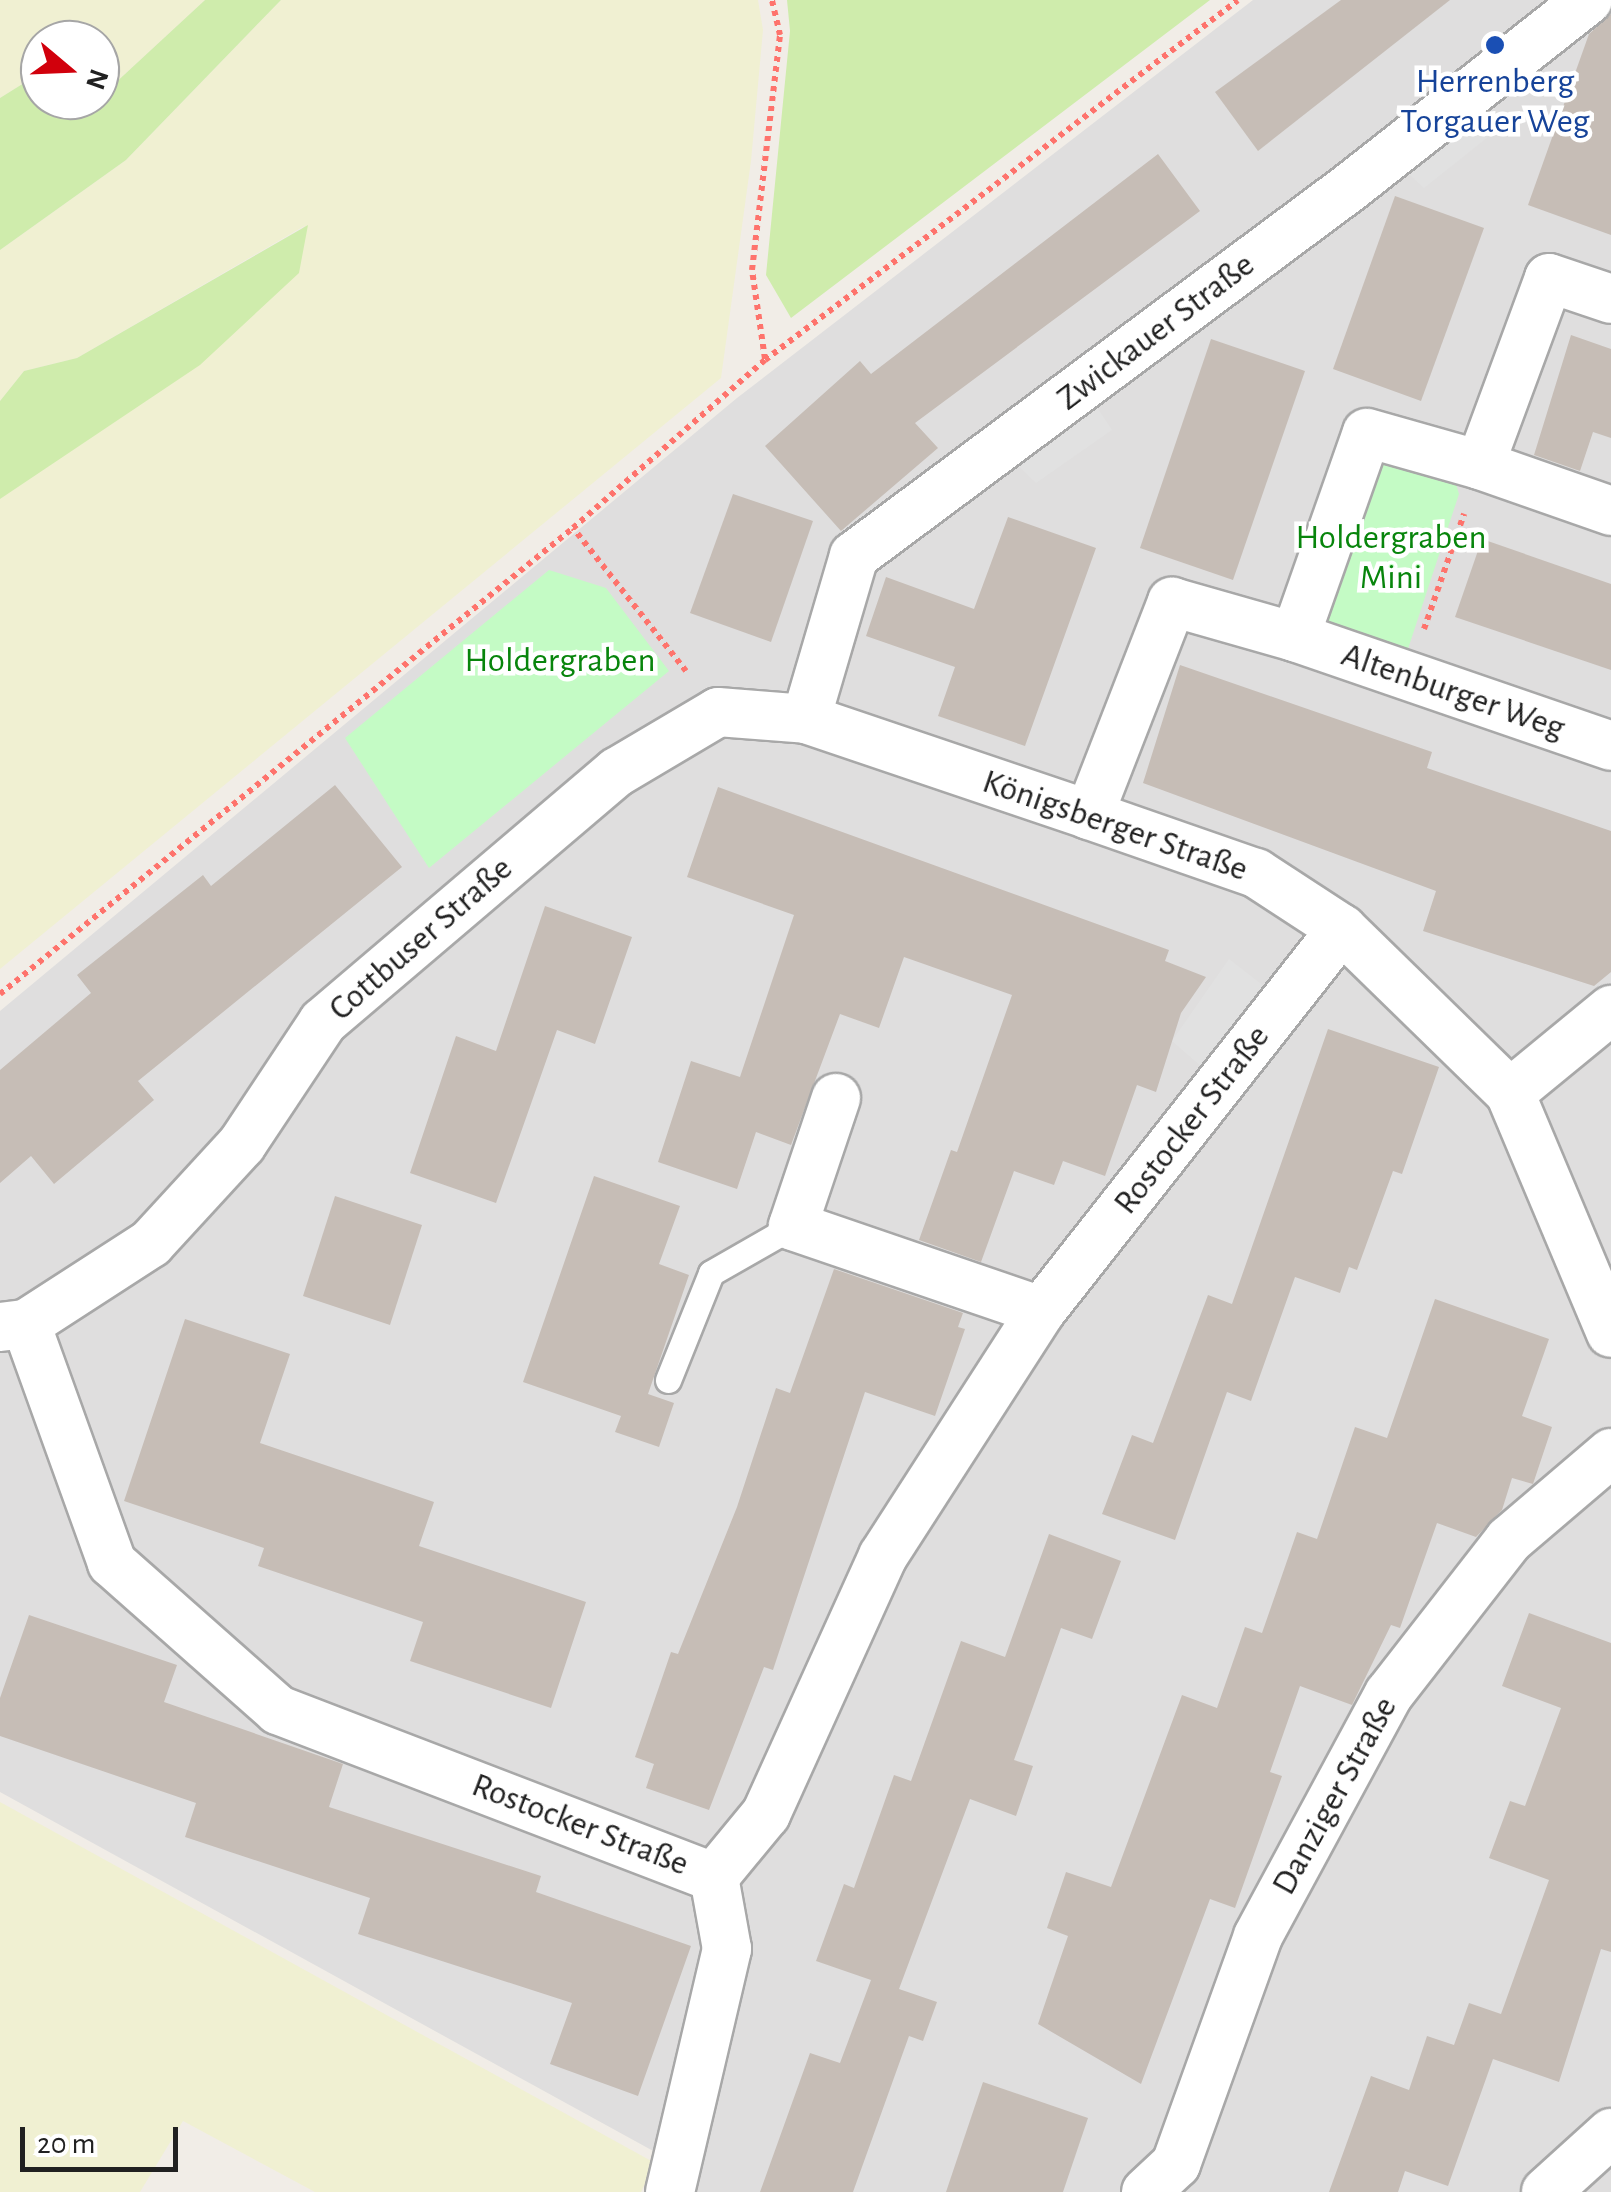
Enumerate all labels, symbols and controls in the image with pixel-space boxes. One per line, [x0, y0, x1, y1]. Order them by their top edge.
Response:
north arrow [20, 20, 120, 120]
marker: Herrenberg Torgauer Weg [1484, 34, 1506, 56]
place label: Herrenberg Torgauer Weg [1400, 61, 1590, 143]
text: N [80, 65, 113, 93]
street label: Zwickauer Straße [1049, 244, 1263, 420]
park label: Holdergraben Mini [1296, 517, 1486, 599]
street label: Altenburger Weg [1336, 634, 1570, 750]
park label: Holdergraben [465, 640, 655, 682]
street label: Königsberger Straße [977, 761, 1253, 891]
street label: Cottbuser Straße [321, 848, 521, 1030]
street label: Rostocker Straße [1105, 1017, 1279, 1223]
street label: Danziger Straße [1263, 1690, 1407, 1902]
street label: Rostocker Straße [466, 1764, 694, 1886]
scale bar [25, 2107, 182, 2169]
text: 20 m [37, 2129, 95, 2159]

